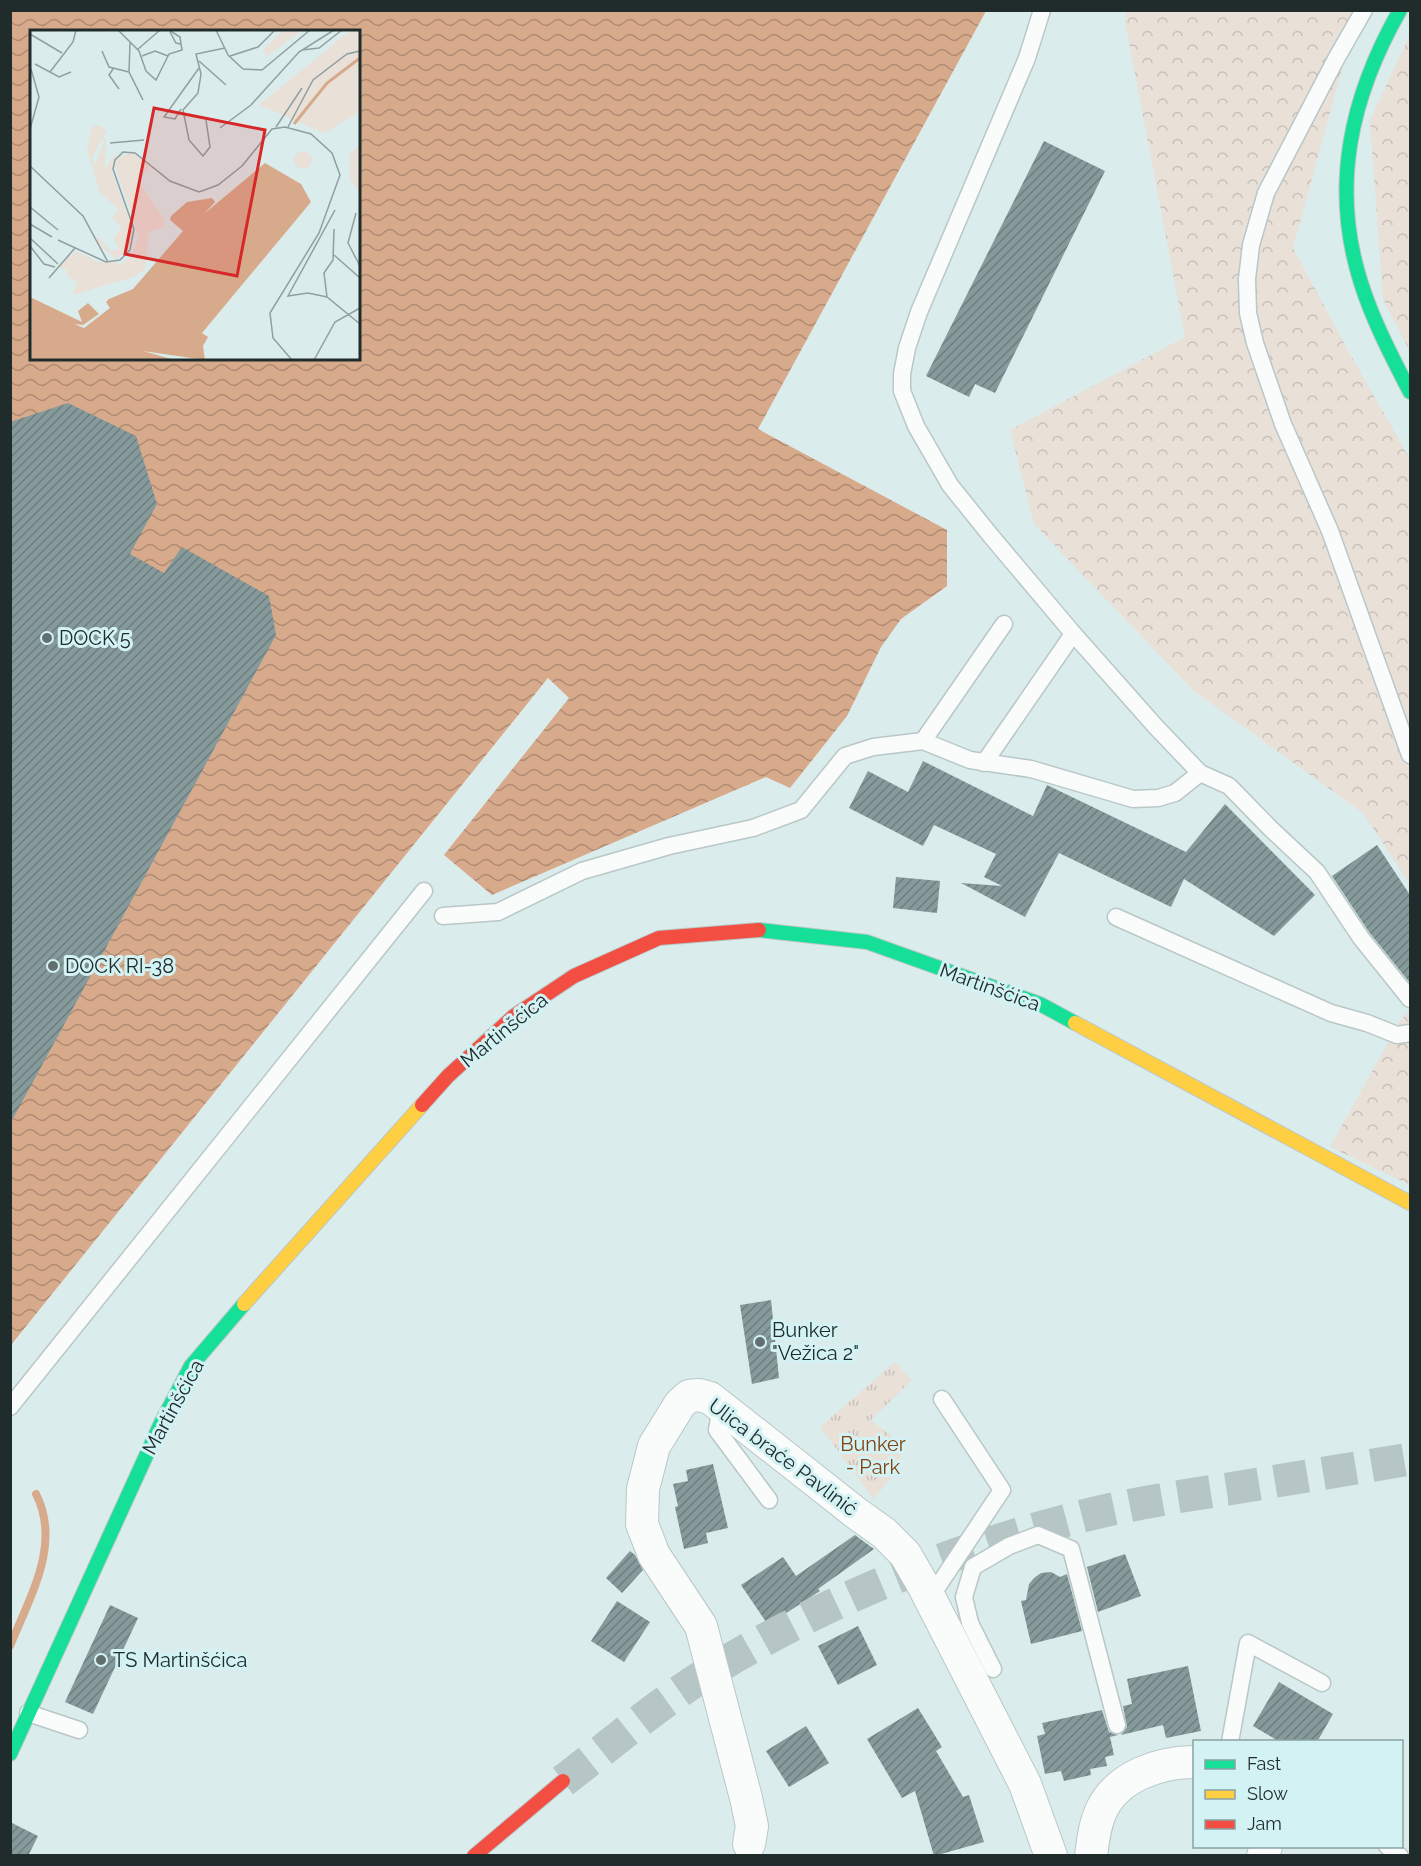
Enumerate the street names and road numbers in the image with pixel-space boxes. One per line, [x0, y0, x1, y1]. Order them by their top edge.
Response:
street label: Martinšćica [937, 958, 1043, 1016]
street label: Martinšćica [456, 988, 552, 1072]
street label: Martinšćica [137, 1355, 209, 1459]
street label: Ulica braće Pavlinić [704, 1393, 862, 1521]

